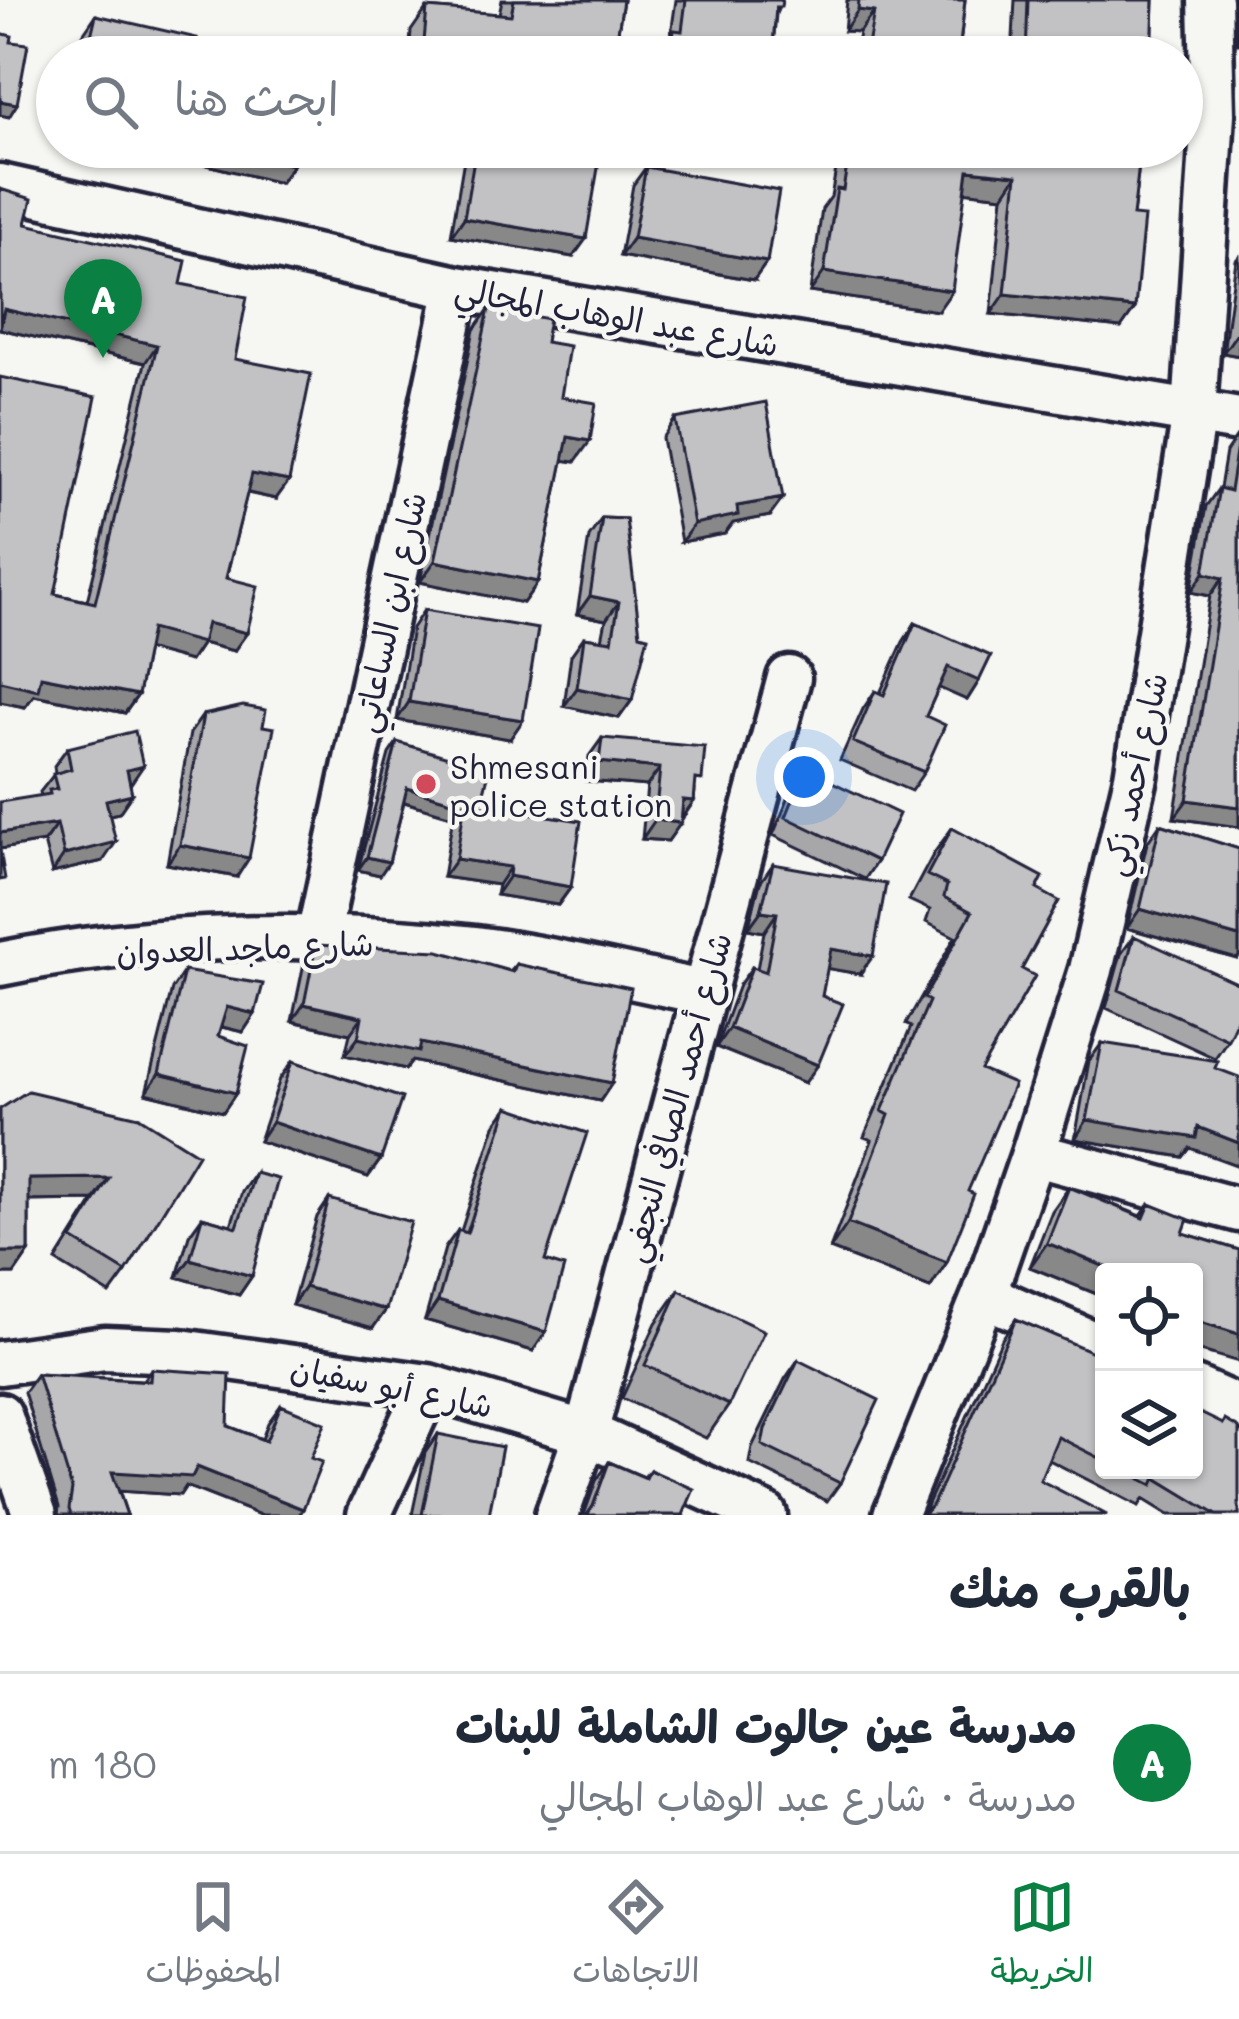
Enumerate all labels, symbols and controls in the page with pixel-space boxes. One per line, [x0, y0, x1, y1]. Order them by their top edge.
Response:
search box [36, 36, 1203, 168]
text: ابحث هنا [174, 68, 339, 126]
icon: search [78, 69, 144, 135]
pin: A [64, 259, 142, 358]
street label: شارع عبد الوهاب المجالي [450, 265, 782, 374]
street label: شارع ابن الساعاتي [342, 488, 444, 738]
street label: شارع أحمد زكي [1090, 668, 1185, 882]
place label: Shmesani police station [450, 744, 672, 825]
your location [774, 747, 834, 807]
marker: Shmesani police station [413, 771, 439, 797]
street label: شارع ماجد العدوان [116, 920, 375, 976]
street label: شارع أحمد الصافي النجفي [610, 927, 749, 1269]
map controls [1095, 1263, 1203, 1479]
button: locate [1095, 1263, 1203, 1371]
street label: شارع أبو سفيان [286, 1344, 497, 1430]
button: layers [1095, 1371, 1203, 1479]
text: بالقرب منك [949, 1553, 1191, 1620]
text: مدرسة عين جالوت الشاملة للبنات [455, 1696, 1077, 1754]
text: 180 m [48, 1737, 157, 1788]
text: A [1138, 1737, 1166, 1788]
text: مدرسة · شارع عبد الوهاب المجالي [539, 1770, 1077, 1821]
tab: المحفوظات [145, 1874, 281, 2000]
tab: الاتجاهات [572, 1874, 700, 2000]
tab: الخريطة [991, 1874, 1094, 2000]

